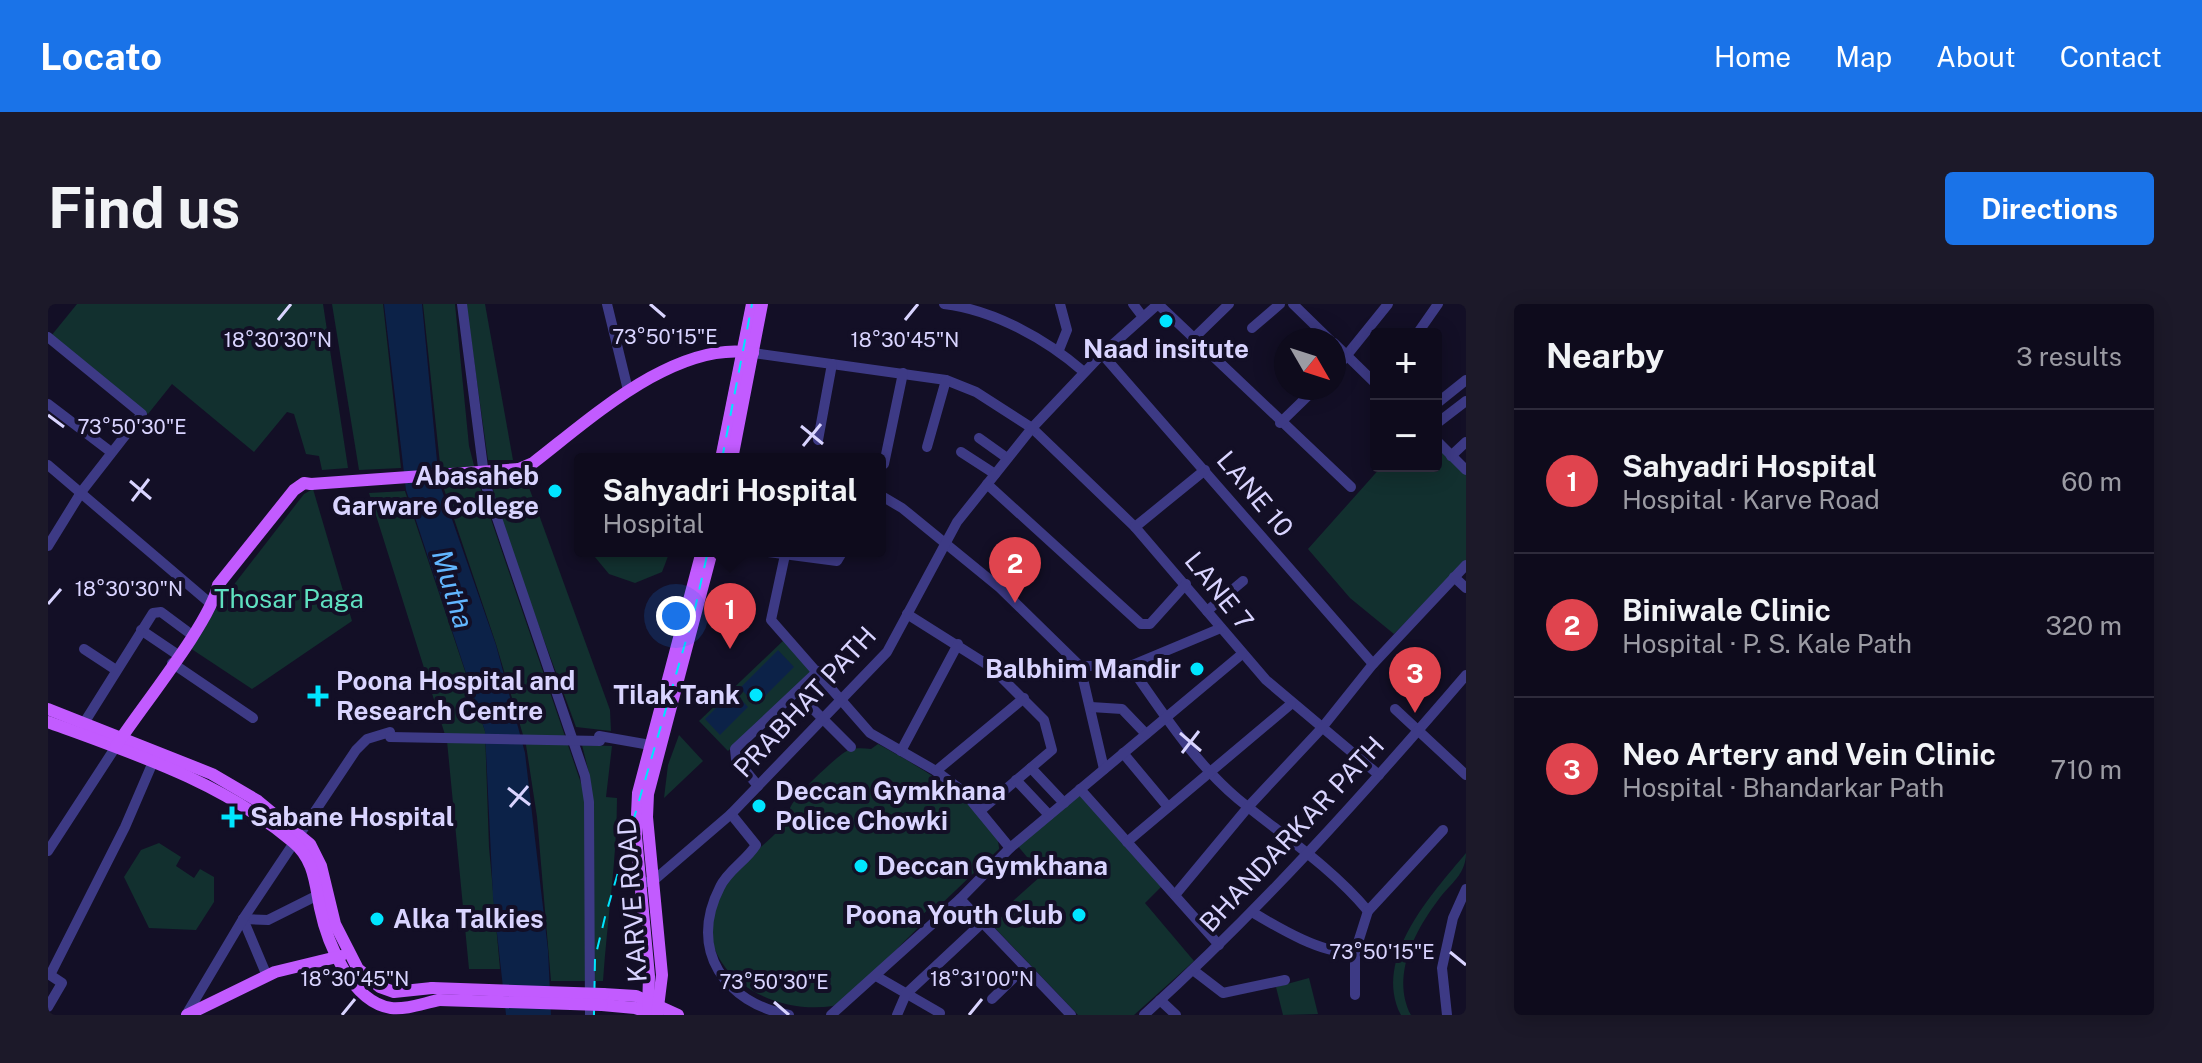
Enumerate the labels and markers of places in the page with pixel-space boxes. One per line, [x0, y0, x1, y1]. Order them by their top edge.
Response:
marker: Naad insitute [1157, 312, 1175, 330]
place label: Naad insitute [1083, 333, 1249, 364]
place label: Abasaheb Garware College [332, 460, 539, 521]
marker: Abasaheb Garware College [546, 482, 564, 500]
pin: 2 [989, 537, 1041, 603]
pin: 1 [704, 583, 756, 649]
pin: 3 [1389, 647, 1441, 713]
place label: Balbhim Mandir [985, 653, 1181, 684]
marker: Balbhim Mandir [1188, 660, 1206, 678]
place label: Poona Hospital and Research Centre [336, 665, 575, 726]
place label: Tilak Tank [613, 679, 740, 710]
marker: Poona Hospital and Research Centre [307, 685, 329, 707]
marker: Tilak Tank [747, 686, 765, 704]
place label: Deccan Gymkhana Police Chowki [775, 775, 1006, 836]
marker: Deccan Gymkhana Police Chowki [750, 797, 768, 815]
place label: Sabane Hospital [250, 801, 454, 832]
marker: Sabane Hospital [221, 806, 243, 828]
place label: Deccan Gymkhana [877, 850, 1108, 881]
marker: Deccan Gymkhana [852, 857, 870, 875]
place label: Poona Youth Club [845, 899, 1063, 930]
place label: Alka Talkies [393, 903, 544, 934]
marker: Poona Youth Club [1070, 906, 1088, 924]
marker: Alka Talkies [368, 910, 386, 928]

